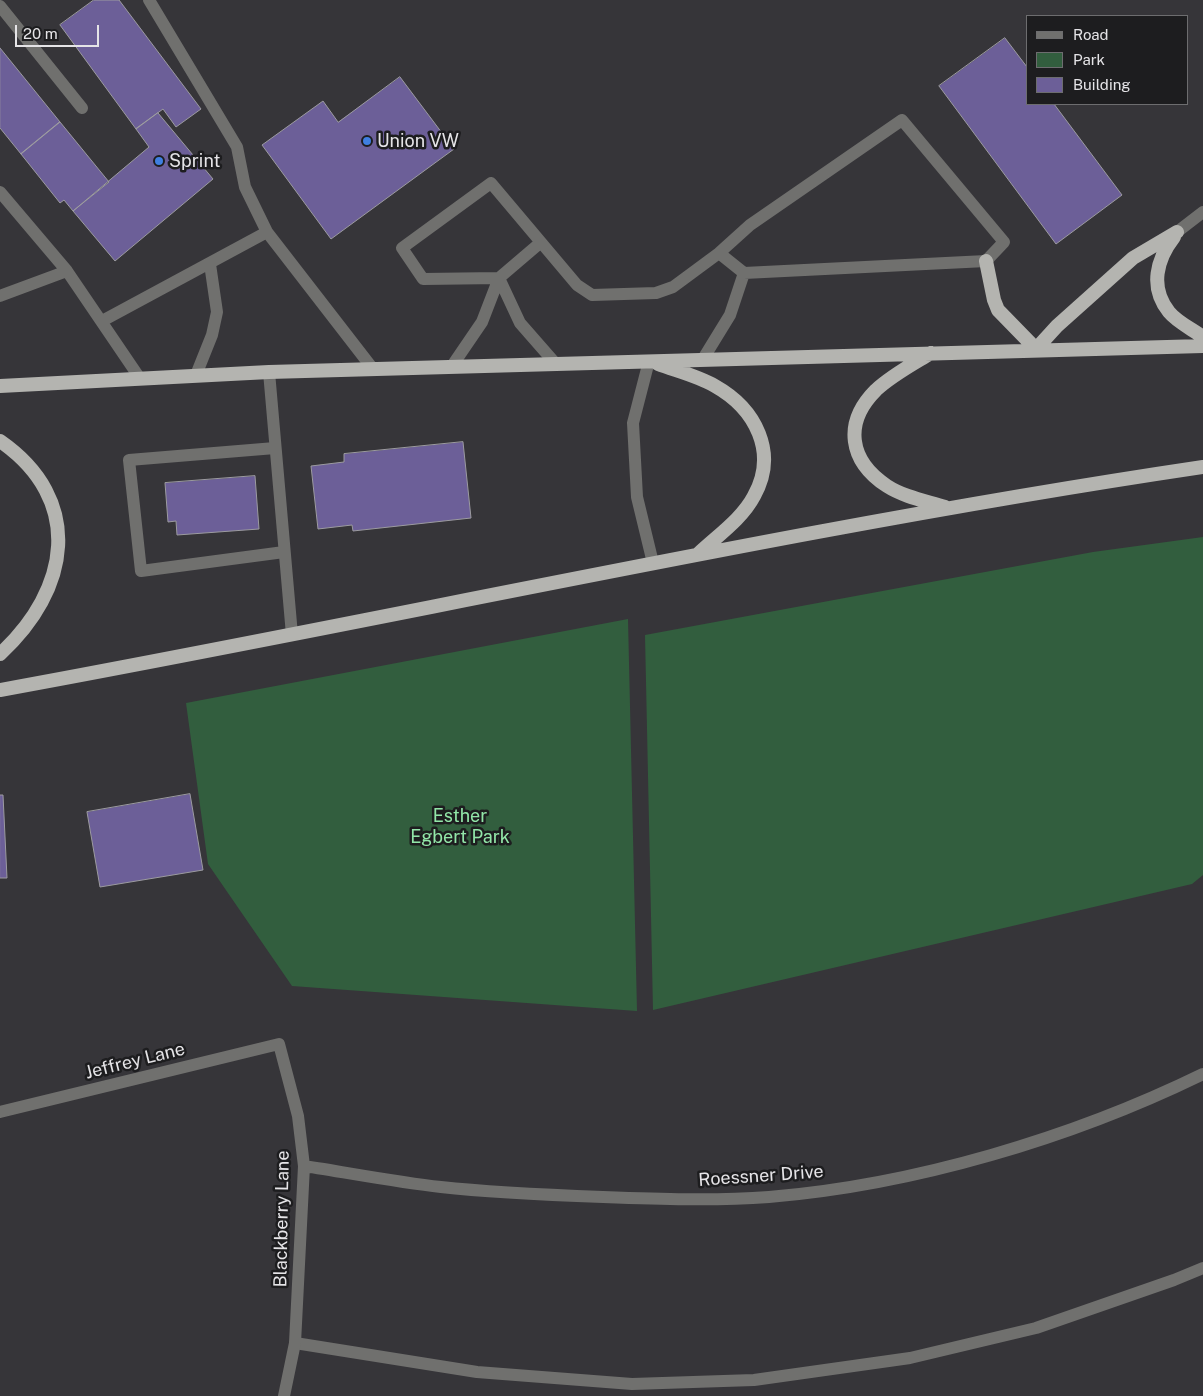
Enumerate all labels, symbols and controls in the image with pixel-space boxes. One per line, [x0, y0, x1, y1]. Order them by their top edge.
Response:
scale bar [18, 15, 101, 47]
legend [1026, 15, 1188, 105]
text: 20 m [23, 25, 58, 42]
text: Road [1073, 26, 1109, 43]
text: Park [1073, 51, 1105, 68]
text: Building [1073, 76, 1131, 93]
place label: Union VW [377, 130, 459, 152]
marker: Union VW [361, 135, 373, 147]
place label: Sprint [169, 150, 220, 172]
marker: Sprint [153, 155, 165, 167]
park label: Esther Egbert Park [410, 805, 510, 848]
street label: Jeffrey Lane [83, 1038, 187, 1084]
street label: Blackberry Lane [270, 1150, 294, 1288]
street label: Roessner Drive [698, 1161, 824, 1191]

